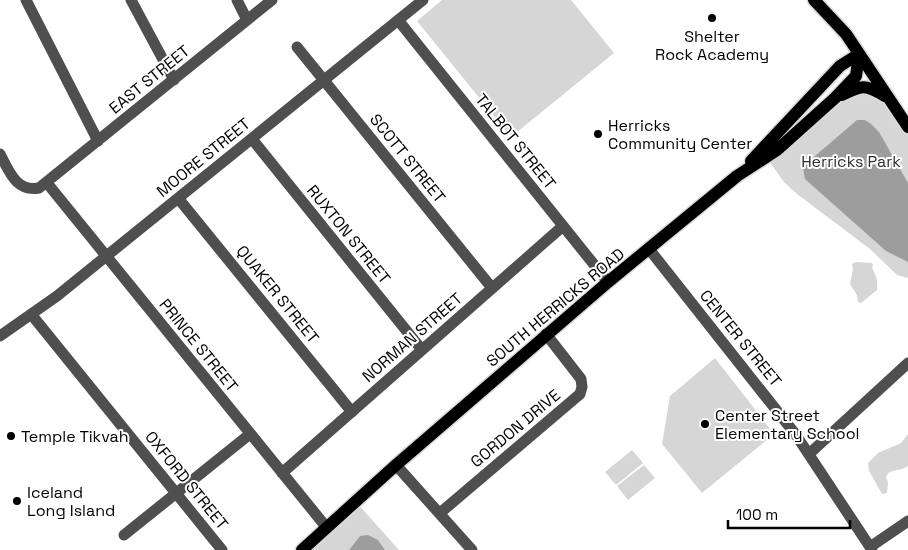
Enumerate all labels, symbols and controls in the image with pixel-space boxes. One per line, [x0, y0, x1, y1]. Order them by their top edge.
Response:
marker: Shelter Rock Academy [706, 12, 718, 24]
place label: Shelter Rock Academy [655, 26, 769, 65]
street label: EAST STREET [105, 40, 194, 118]
street label: TALBOT STREET [471, 89, 561, 193]
street label: SCOTT STREET [365, 109, 450, 207]
street label: MOORE STREET [152, 113, 254, 202]
place label: Herricks Community Center [608, 115, 752, 154]
marker: Herricks Community Center [592, 128, 604, 140]
park label: Herricks Park [801, 151, 901, 172]
street label: RUXTON STREET [302, 180, 395, 288]
street label: QUAKER STREET [232, 241, 324, 348]
street label: SOUTH HERRICKS ROAD [482, 243, 629, 371]
street label: CENTER STREET [695, 286, 786, 391]
street label: NORMAN STREET [358, 288, 467, 387]
street label: PRINCE STREET [155, 294, 243, 396]
street label: GORDON DRIVE [466, 385, 565, 472]
place label: Center Street Elementary School [715, 405, 860, 444]
marker: Center Street Elementary School [699, 418, 711, 430]
place label: Temple Tikvah [21, 426, 129, 447]
street label: OXFORD STREET [140, 427, 233, 534]
marker: Temple Tikvah [5, 430, 17, 442]
place label: Iceland Long Island [27, 482, 115, 521]
marker: Iceland Long Island [11, 495, 23, 507]
scale bar [728, 498, 850, 530]
text: 100 m [736, 505, 778, 524]

